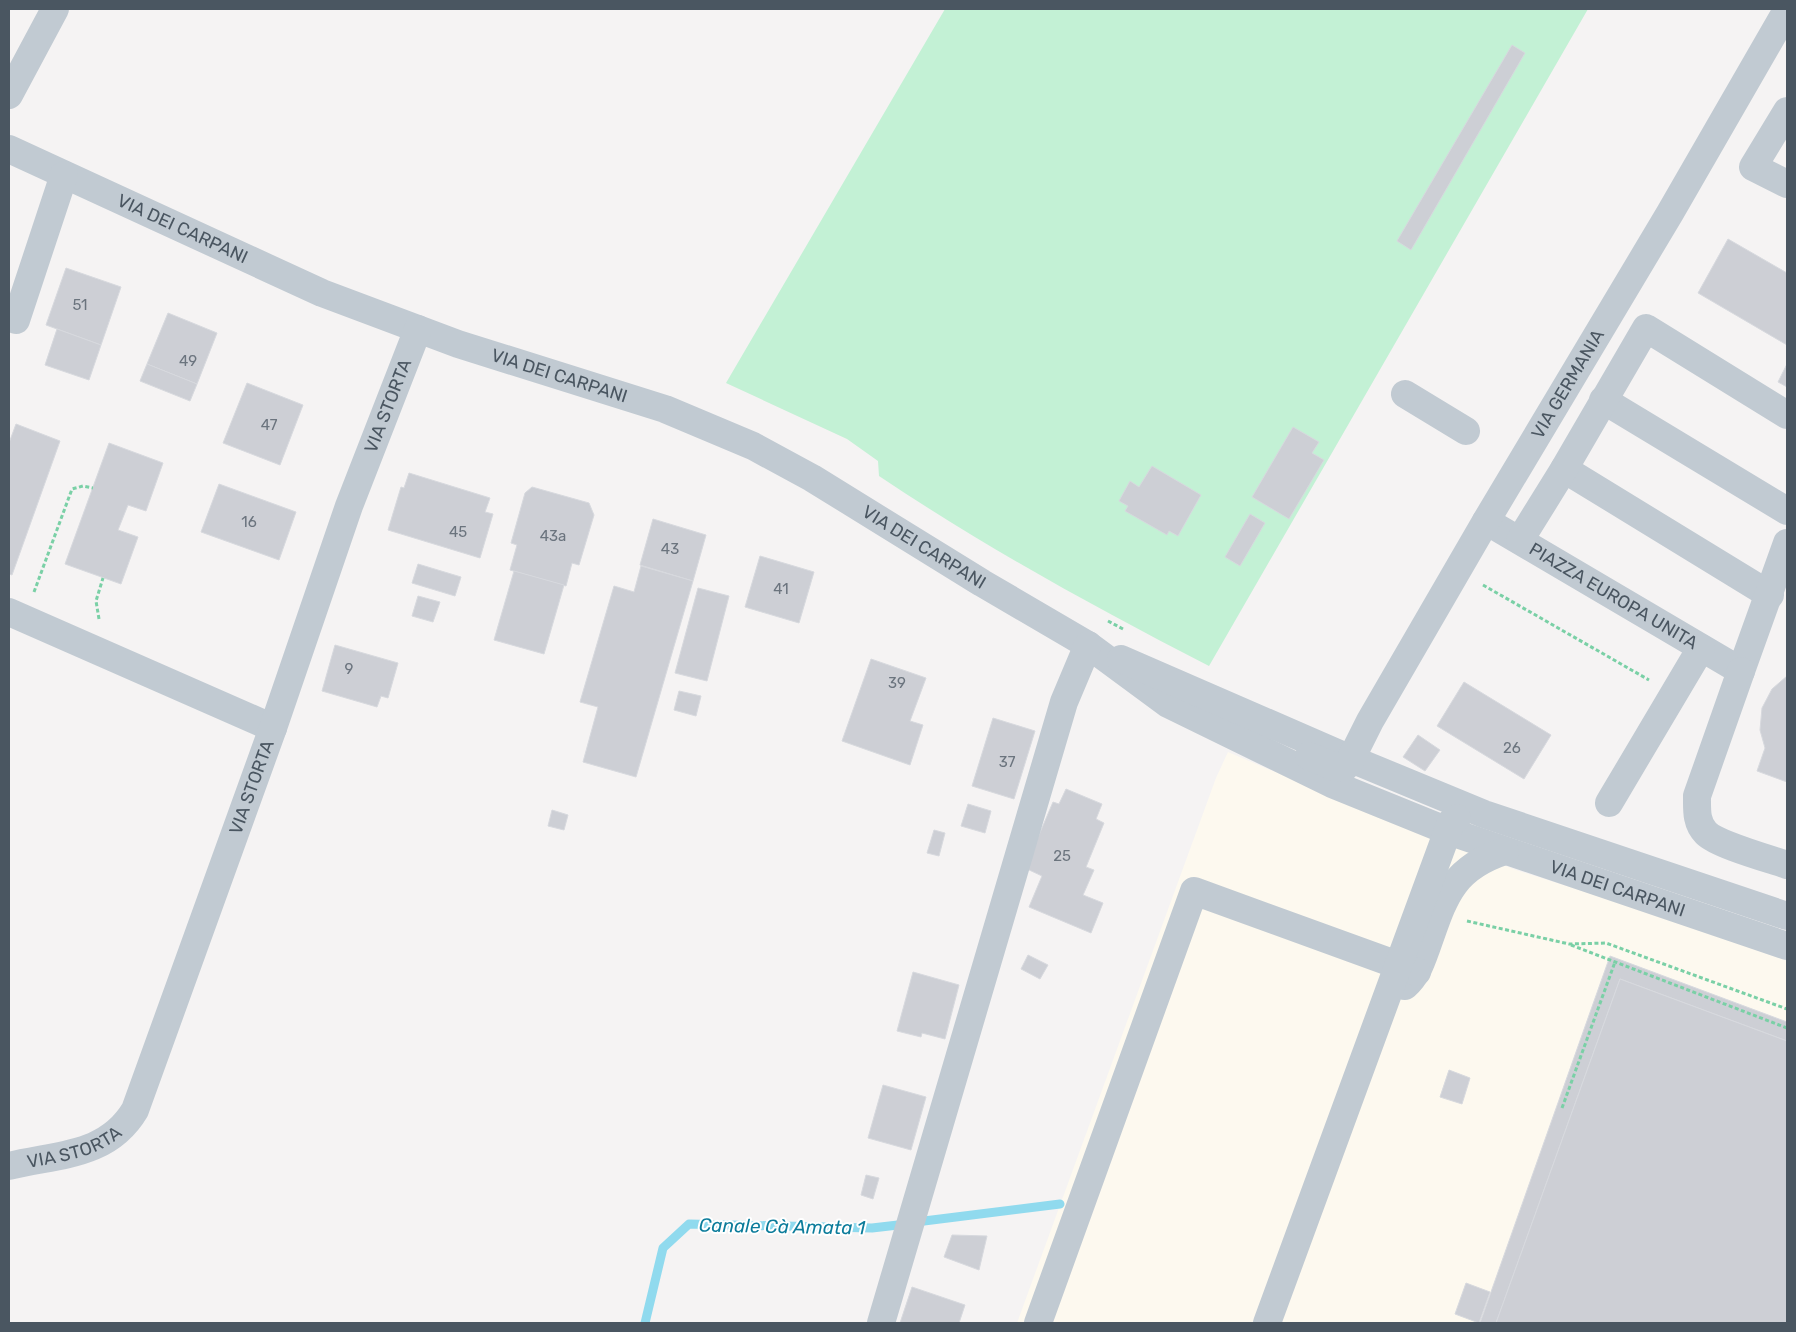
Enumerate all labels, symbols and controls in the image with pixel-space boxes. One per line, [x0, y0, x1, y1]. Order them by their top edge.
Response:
street label: VIA DEI CARPANI [114, 189, 251, 268]
house number: 51 [72, 296, 88, 314]
street label: VIA GERMANIA [1527, 325, 1609, 443]
street label: VIA DEI CARPANI [489, 344, 630, 408]
house number: 49 [179, 352, 197, 370]
street label: VIA STORTA [360, 356, 416, 456]
house number: 47 [261, 416, 278, 434]
street label: VIA DEI CARPANI [858, 501, 990, 594]
house number: 16 [241, 513, 257, 531]
house number: 45 [449, 523, 467, 541]
house number: 43a [540, 527, 566, 545]
street label: PIAZZA EUROPA UNITA [1525, 538, 1702, 654]
house number: 43 [661, 540, 679, 558]
house number: 41 [773, 580, 789, 598]
house number: 9 [345, 660, 354, 678]
house number: 39 [888, 674, 906, 692]
street label: VIA STORTA [224, 737, 279, 838]
house number: 26 [1503, 739, 1521, 757]
house number: 37 [999, 753, 1016, 771]
house number: 25 [1053, 847, 1071, 865]
street label: VIA DEI CARPANI [1547, 855, 1688, 922]
street label: VIA STORTA [25, 1121, 126, 1173]
water label: Canale Cà Amata 1 [699, 1214, 866, 1239]

